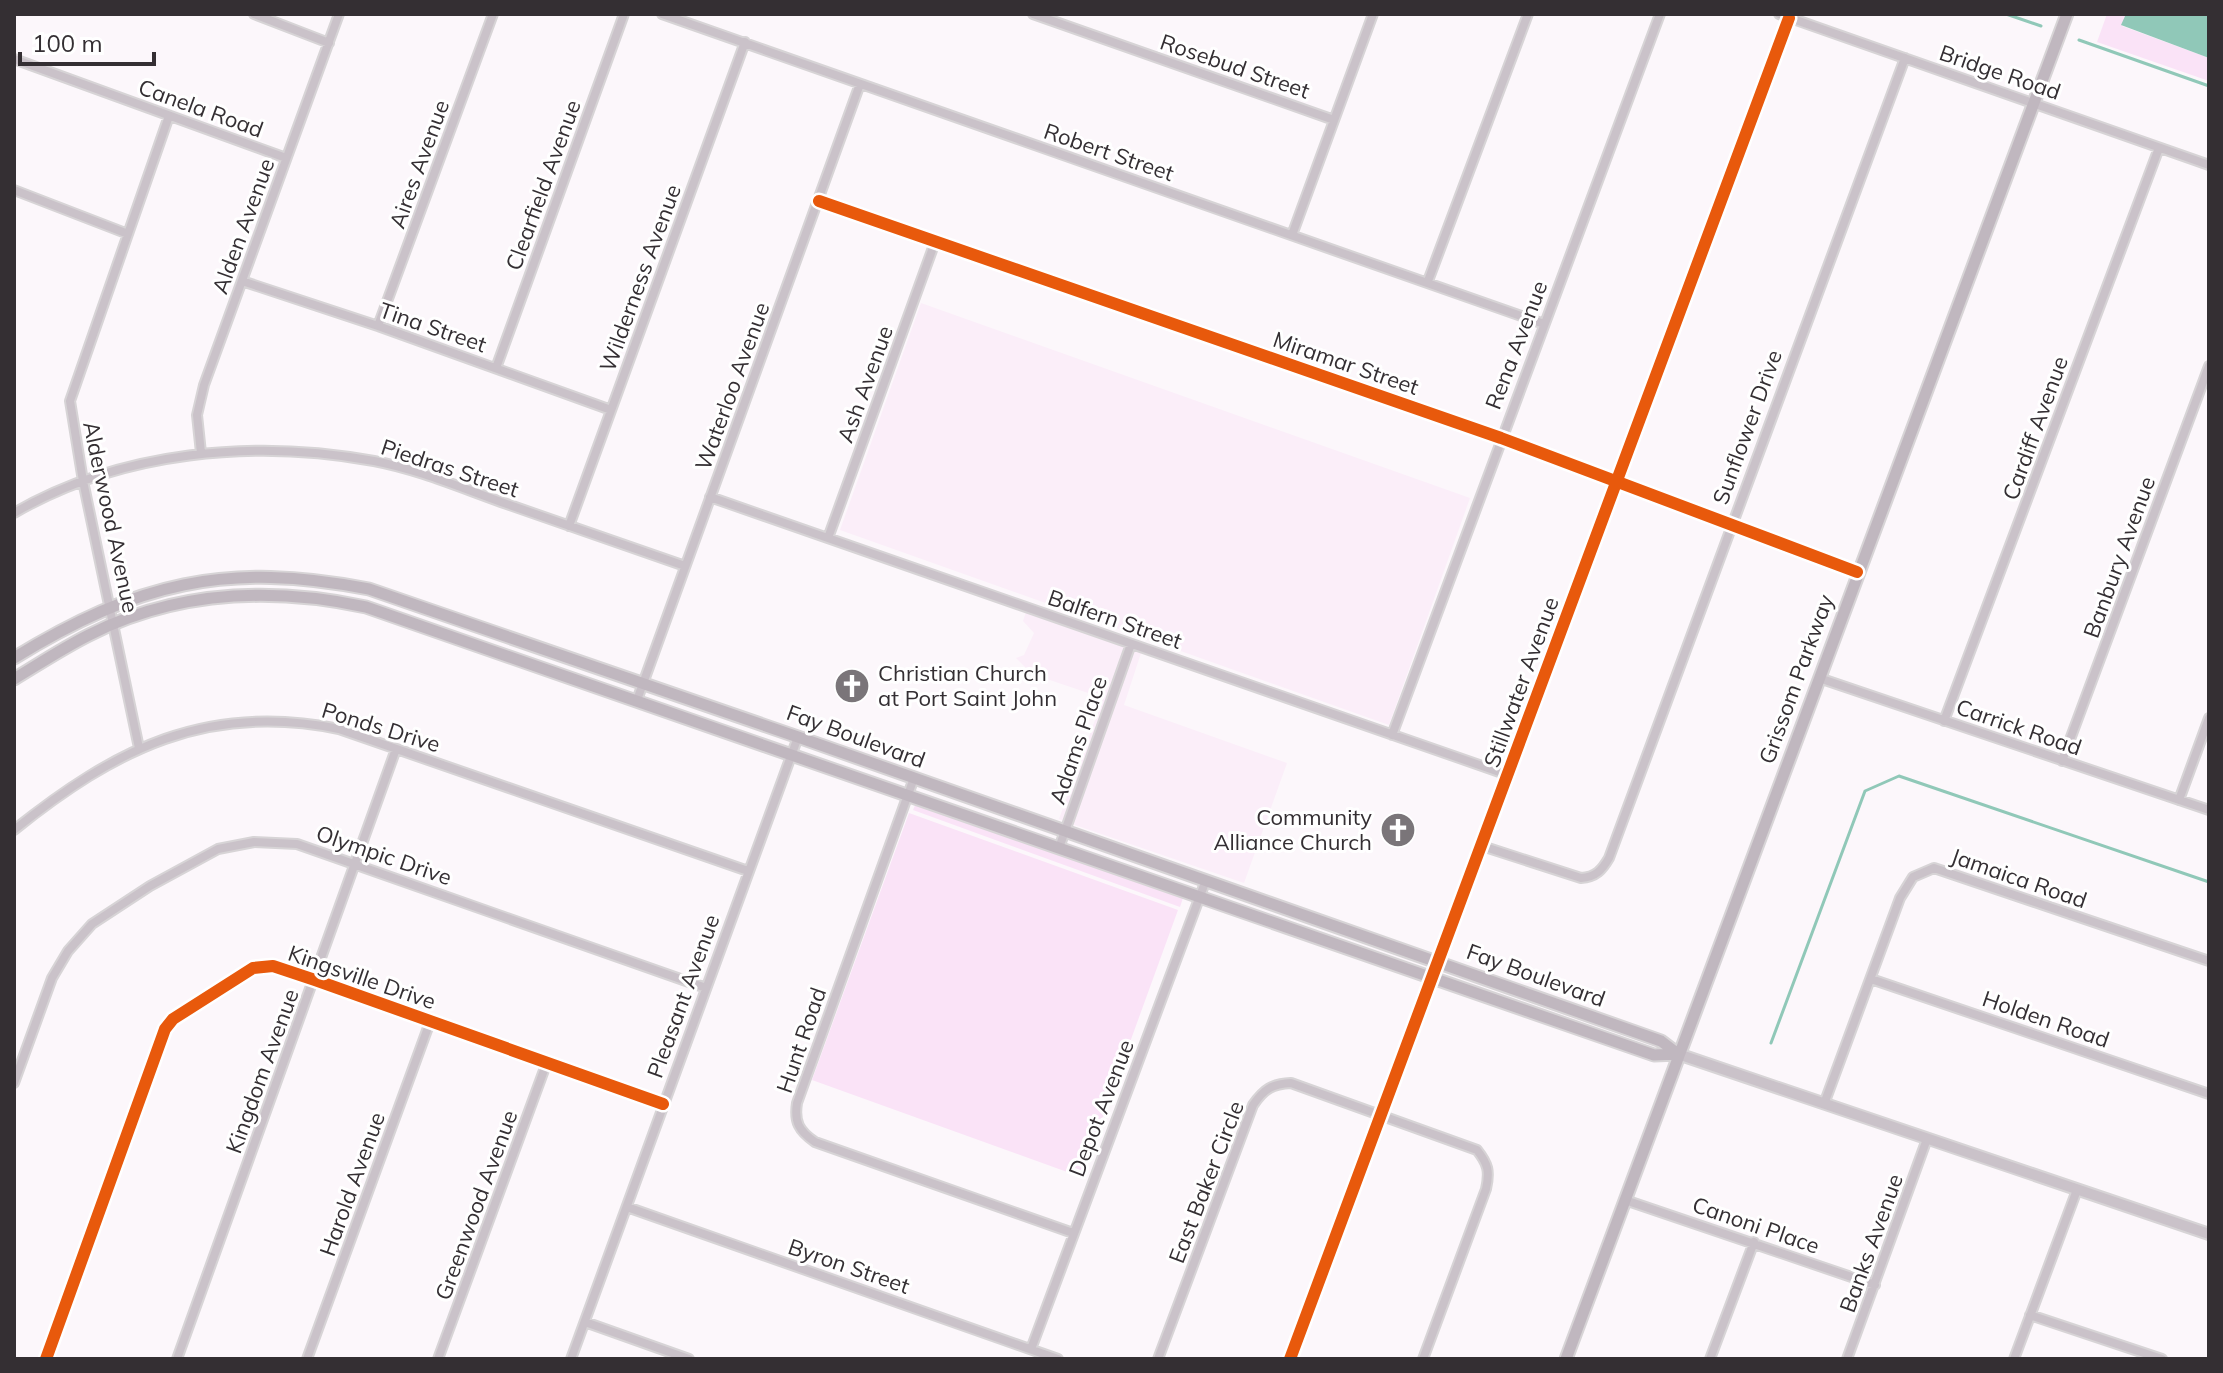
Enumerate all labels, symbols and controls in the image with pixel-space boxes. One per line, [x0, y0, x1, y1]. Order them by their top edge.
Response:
scale bar [20, 16, 154, 66]
street label: Rosebud Street [1157, 27, 1314, 105]
text: 100 m [32, 28, 103, 58]
street label: Bridge Road [1936, 38, 2064, 106]
street label: Canela Road [135, 72, 267, 144]
street label: Aires Avenue [383, 96, 455, 232]
street label: Clearfield Avenue [499, 96, 587, 274]
street label: Robert Street [1040, 117, 1178, 187]
street label: Alden Avenue [206, 155, 280, 297]
street label: Wilderness Avenue [593, 181, 687, 375]
street label: Rena Avenue [1479, 277, 1553, 413]
street label: Tina Street [376, 296, 490, 358]
street label: Waterloo Avenue [689, 298, 775, 474]
street label: Ash Avenue [831, 322, 899, 446]
street label: Miramar Street [1269, 325, 1423, 401]
street label: Sunflower Drive [1706, 346, 1788, 508]
street label: Cardiff Avenue [1996, 352, 2074, 504]
street label: Alderwood Avenue [77, 419, 145, 615]
street label: Piedras Street [378, 433, 523, 504]
street label: Banbury Avenue [2077, 472, 2161, 642]
street label: Balfern Street [1044, 583, 1186, 655]
street label: Grissom Parkway [1752, 590, 1840, 768]
street label: Stillwater Avenue [1477, 593, 1565, 771]
place label: Christian Church at Port Saint John [878, 659, 1057, 712]
church icon: Christian Church at Port Saint John [833, 667, 871, 705]
street label: Adams Place [1043, 672, 1113, 808]
street label: Carrick Road [1953, 692, 2085, 762]
street label: Ponds Drive [318, 696, 444, 758]
street label: Fay Boulevard [783, 698, 929, 774]
place label: Community Alliance Church [1213, 803, 1372, 856]
church icon: Community Alliance Church [1379, 811, 1417, 849]
street label: Olympic Drive [313, 819, 455, 891]
street label: Jamaica Road [1947, 842, 2091, 914]
street label: Pleasant Avenue [640, 910, 726, 1082]
street label: Fay Boulevard [1463, 937, 1609, 1013]
street label: Kingsville Drive [285, 939, 439, 1015]
street label: Hunt Road [770, 984, 832, 1096]
street label: Holden Road [1979, 984, 2113, 1054]
street label: Kingdom Avenue [219, 985, 305, 1157]
street label: Depot Avenue [1062, 1036, 1140, 1180]
street label: East Baker Circle [1162, 1097, 1250, 1267]
street label: Greenwood Avenue [429, 1106, 523, 1304]
street label: Harold Avenue [313, 1108, 391, 1260]
street label: Banks Avenue [1833, 1170, 1909, 1316]
street label: Canoni Place [1689, 1190, 1823, 1260]
street label: Byron Street [785, 1232, 914, 1300]

